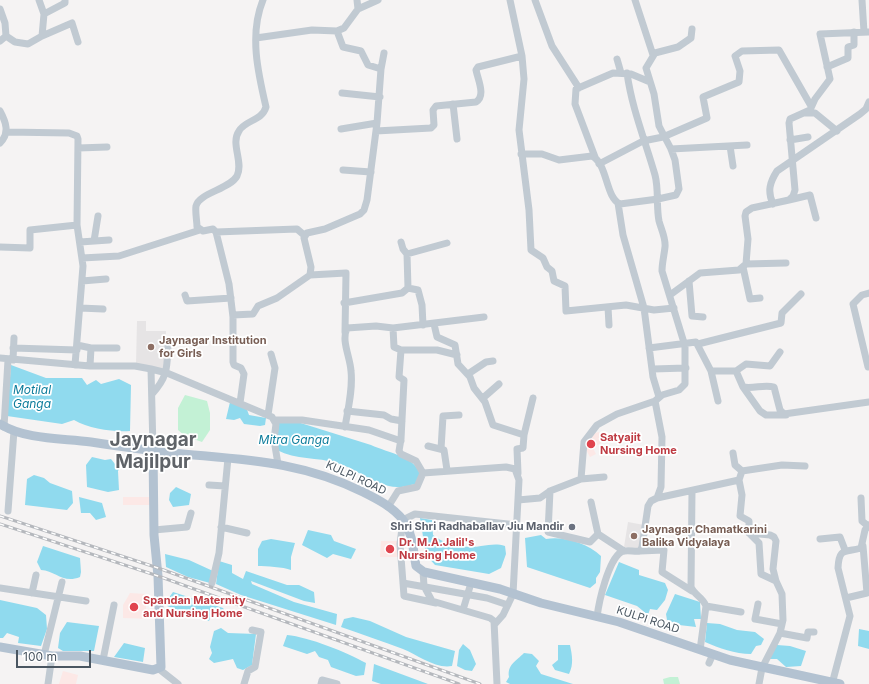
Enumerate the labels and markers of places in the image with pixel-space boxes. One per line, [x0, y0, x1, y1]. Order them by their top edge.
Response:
place label: Jaynagar Institution for Girls [159, 334, 266, 360]
marker: Jaynagar Institution for Girls [146, 342, 156, 352]
place label: Satyajit Nursing Home [600, 431, 677, 457]
marker: Satyajit Nursing Home [585, 438, 597, 450]
place label: Shri Shri Radhaballav Jiu Mandir [390, 520, 564, 534]
marker: Shri Shri Radhaballav Jiu Mandir [567, 522, 577, 532]
place label: Jaynagar Chamatkarini Balika Vidyalaya [642, 523, 767, 549]
marker: Jaynagar Chamatkarini Balika Vidyalaya [629, 531, 639, 541]
place label: Dr. M.A.Jalil's Nursing Home [399, 536, 476, 562]
marker: Dr. M.A.Jalil's Nursing Home [384, 543, 396, 555]
place label: Spandan Maternity and Nursing Home [143, 594, 246, 620]
marker: Spandan Maternity and Nursing Home [128, 601, 140, 613]

